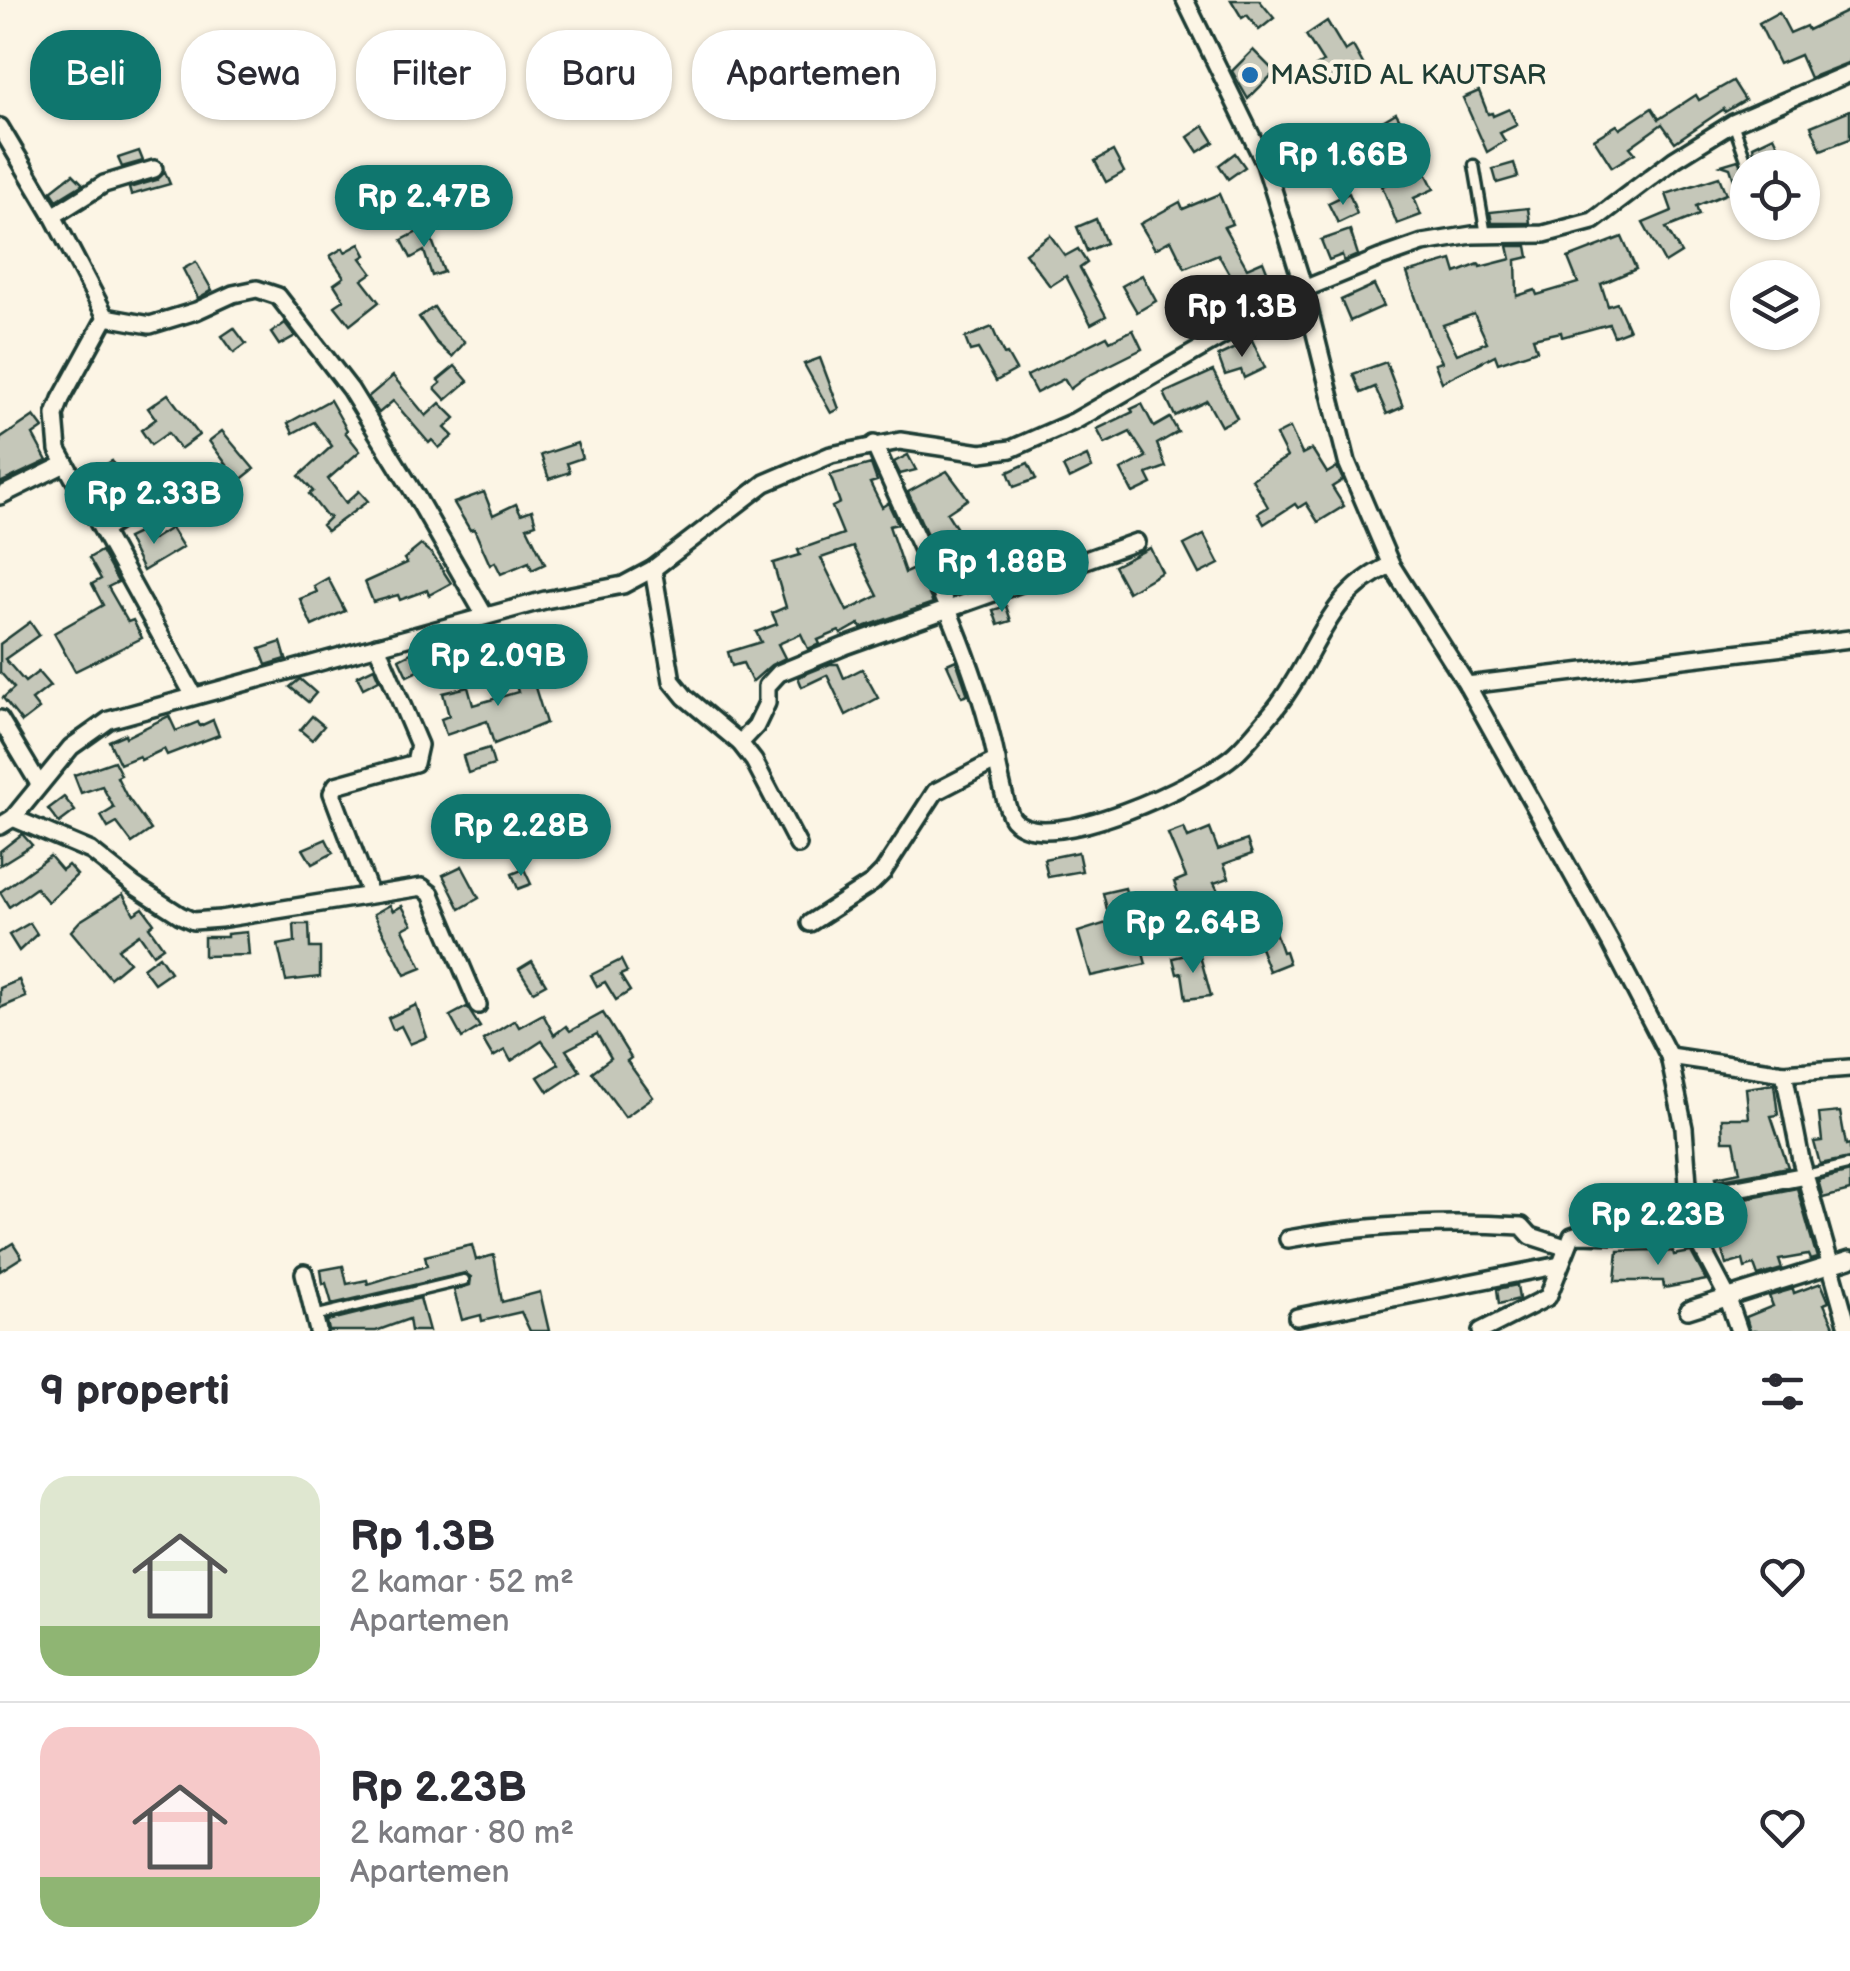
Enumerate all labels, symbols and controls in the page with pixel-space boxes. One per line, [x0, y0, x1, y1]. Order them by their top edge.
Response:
chip: Beli [30, 30, 161, 120]
chip: Sewa [181, 30, 336, 120]
chip: Filter [356, 30, 506, 120]
chip: Baru [526, 30, 672, 120]
chip: Apartemen [692, 30, 936, 120]
place label: MASJID AL KAUTSAR [1270, 59, 1547, 92]
marker: MASJID AL KAUTSAR [1239, 64, 1261, 86]
pin: Rp 1.66B [1240, 123, 1446, 208]
text: Rp 1.66B [1278, 136, 1408, 175]
map controls [1730, 150, 1820, 350]
button: locate [1730, 150, 1820, 240]
pin: Rp 2.47B [321, 165, 527, 250]
text: Rp 2.47B [357, 178, 491, 217]
button: layers [1730, 260, 1820, 350]
pin: Rp 1.3B [1150, 275, 1334, 360]
text: Rp 1.3B [1187, 288, 1297, 327]
pin: Rp 2.33B [51, 462, 257, 547]
text: Rp 2.33B [86, 475, 222, 514]
pin: Rp 1.88B [899, 530, 1105, 615]
text: Rp 1.88B [937, 543, 1067, 582]
pin: Rp 2.09B [395, 624, 601, 709]
text: Rp 2.09B [430, 637, 566, 676]
pin: Rp 2.28B [418, 794, 624, 879]
text: Rp 2.28B [453, 807, 589, 846]
pin: Rp 2.64B [1090, 891, 1296, 976]
text: Rp 2.64B [1125, 904, 1261, 943]
pin: Rp 2.23B [1555, 1183, 1761, 1268]
text: Rp 2.23B [1591, 1196, 1725, 1235]
icon: filters [1755, 1364, 1810, 1419]
text: 9 properti [40, 1366, 230, 1417]
text: Rp 1.3B [350, 1512, 495, 1563]
icon: home [120, 1516, 240, 1636]
icon: heart [1755, 1549, 1810, 1604]
text: 2 kamar · 52 m² [350, 1563, 574, 1602]
text: Apartemen [350, 1602, 509, 1641]
text: Rp 2.23B [350, 1763, 527, 1814]
icon: home [120, 1767, 240, 1887]
icon: heart [1755, 1800, 1810, 1855]
text: 2 kamar · 80 m² [350, 1814, 574, 1853]
text: Apartemen [350, 1853, 509, 1892]

